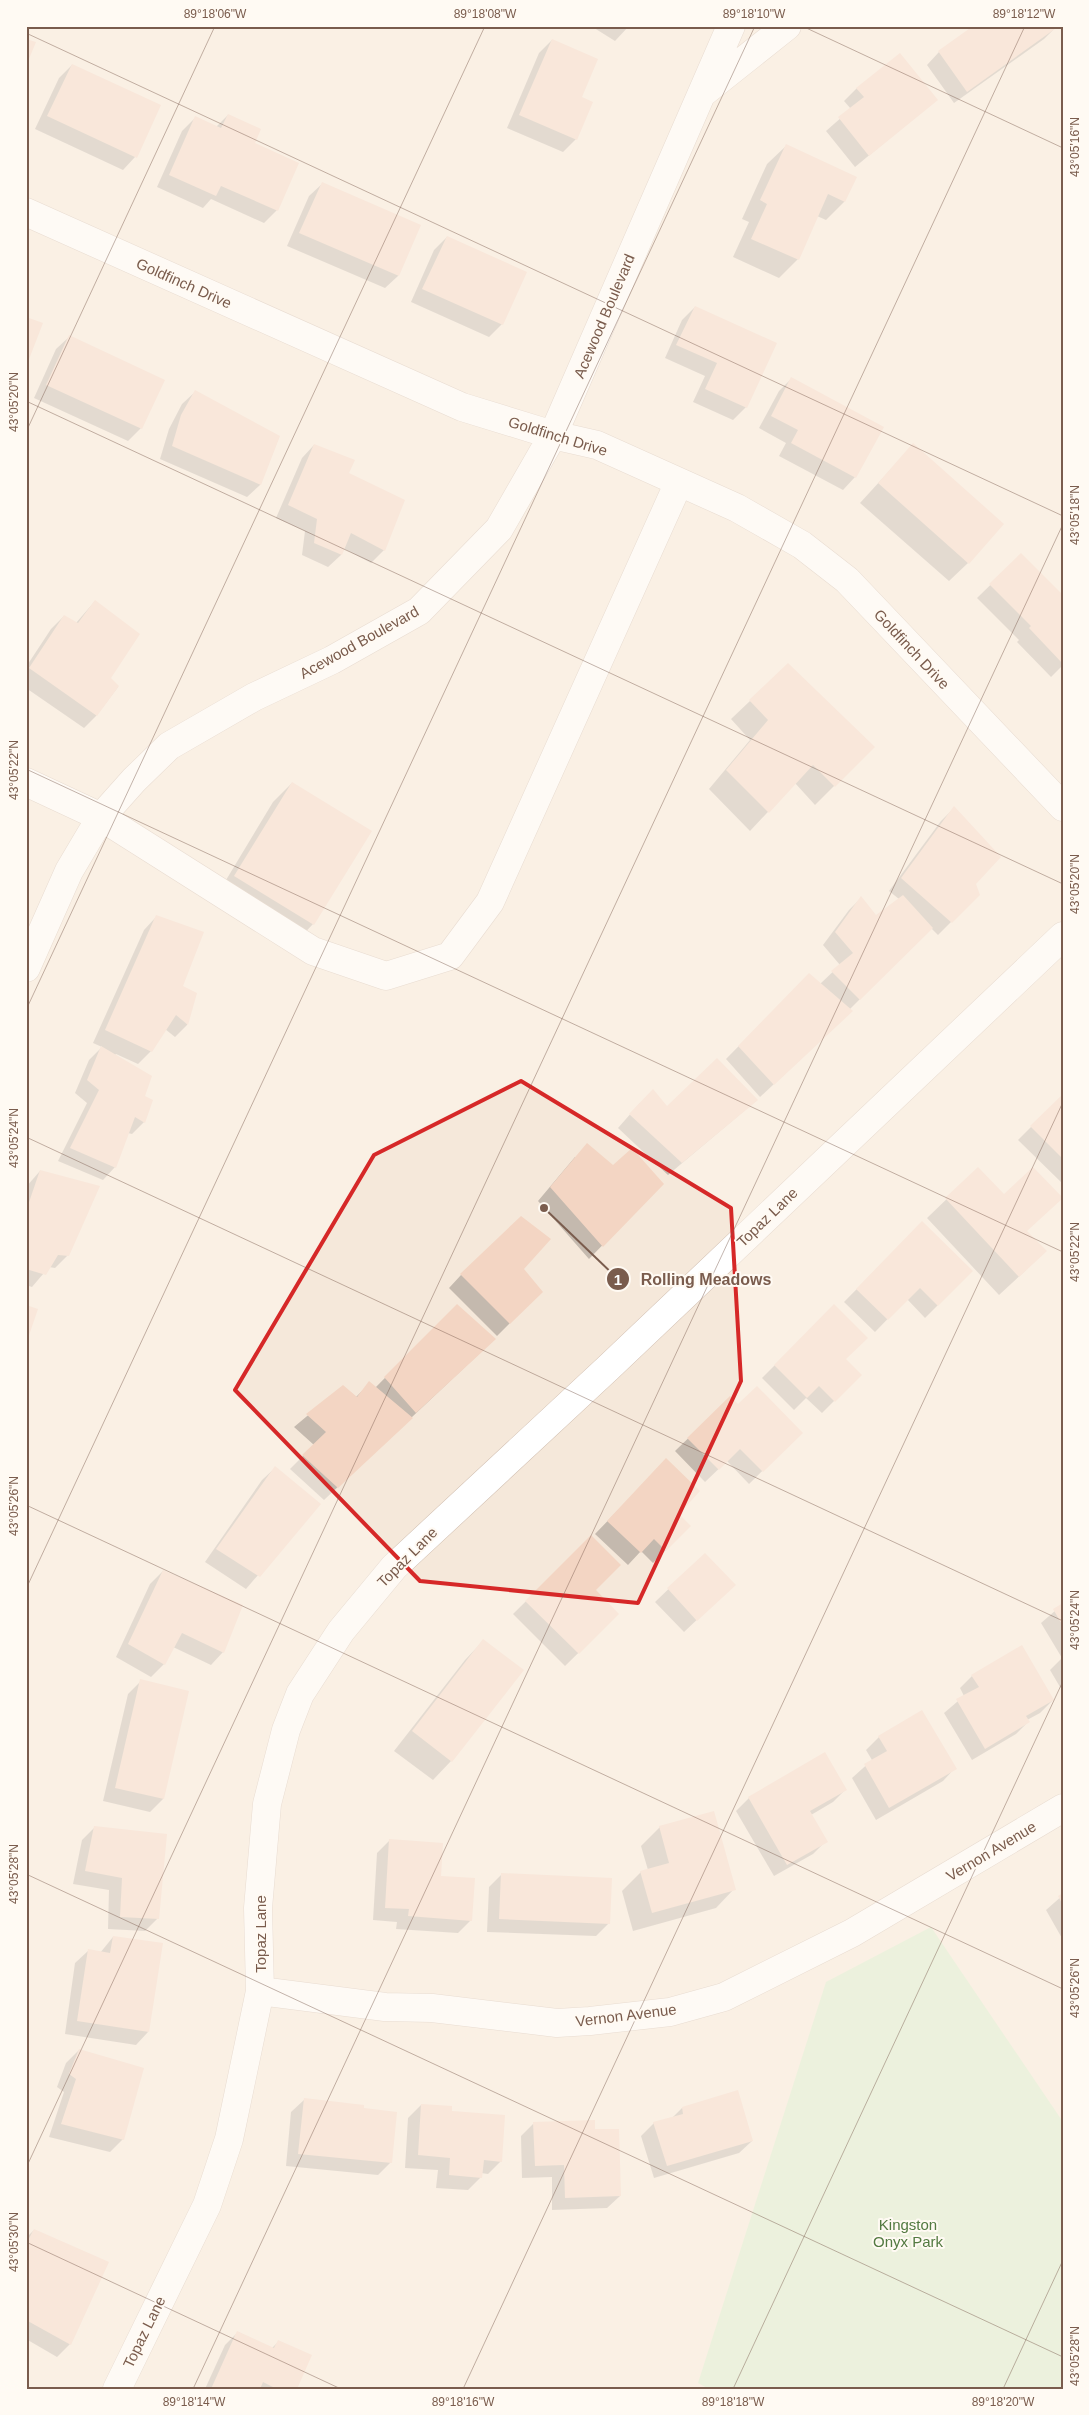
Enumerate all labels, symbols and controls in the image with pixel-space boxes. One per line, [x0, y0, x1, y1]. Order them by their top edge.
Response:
text: 89°18'06"W [184, 7, 247, 21]
text: 89°18'08"W [454, 7, 517, 21]
text: 89°18'10"W [723, 7, 786, 21]
text: 89°18'12"W [993, 7, 1056, 21]
text: 43°05'16"N [1068, 117, 1082, 177]
street label: Acewood Boulevard [570, 251, 638, 381]
street label: Goldfinch Drive [134, 254, 234, 312]
text: 43°05'20"N [7, 372, 21, 432]
street label: Goldfinch Drive [506, 413, 610, 459]
text: 43°05'18"N [1068, 485, 1082, 545]
street label: Acewood Boulevard [297, 602, 421, 682]
street label: Goldfinch Drive [871, 606, 953, 692]
text: 43°05'22"N [7, 740, 21, 800]
text: 43°05'20"N [1068, 854, 1082, 914]
text: 43°05'24"N [7, 1108, 21, 1168]
street label: Topaz Lane [733, 1184, 801, 1250]
text: 43°05'22"N [1068, 1222, 1082, 1282]
callout: Rolling Meadows [606, 1264, 782, 1295]
text: 1 [614, 1271, 622, 1288]
text: Rolling Meadows [641, 1271, 771, 1288]
text: 43°05'26"N [7, 1476, 21, 1536]
street label: Topaz Lane [374, 1524, 440, 1590]
text: 43°05'24"N [1068, 1590, 1082, 1650]
street label: Vernon Avenue [943, 1818, 1039, 1884]
text: 43°05'28"N [7, 1844, 21, 1904]
street label: Topaz Lane [252, 1895, 269, 1973]
text: 43°05'26"N [1068, 1958, 1082, 2018]
street label: Vernon Avenue [575, 2000, 677, 2030]
text: 43°05'30"N [7, 2212, 21, 2272]
park label: Kingston Onyx Park [873, 2216, 944, 2250]
street label: Topaz Lane [119, 2293, 169, 2371]
text: 43°05'28"N [1068, 2326, 1082, 2386]
text: 89°18'14"W [163, 2395, 226, 2409]
text: 89°18'16"W [432, 2395, 495, 2409]
text: 89°18'18"W [702, 2395, 765, 2409]
text: 89°18'20"W [972, 2395, 1035, 2409]

